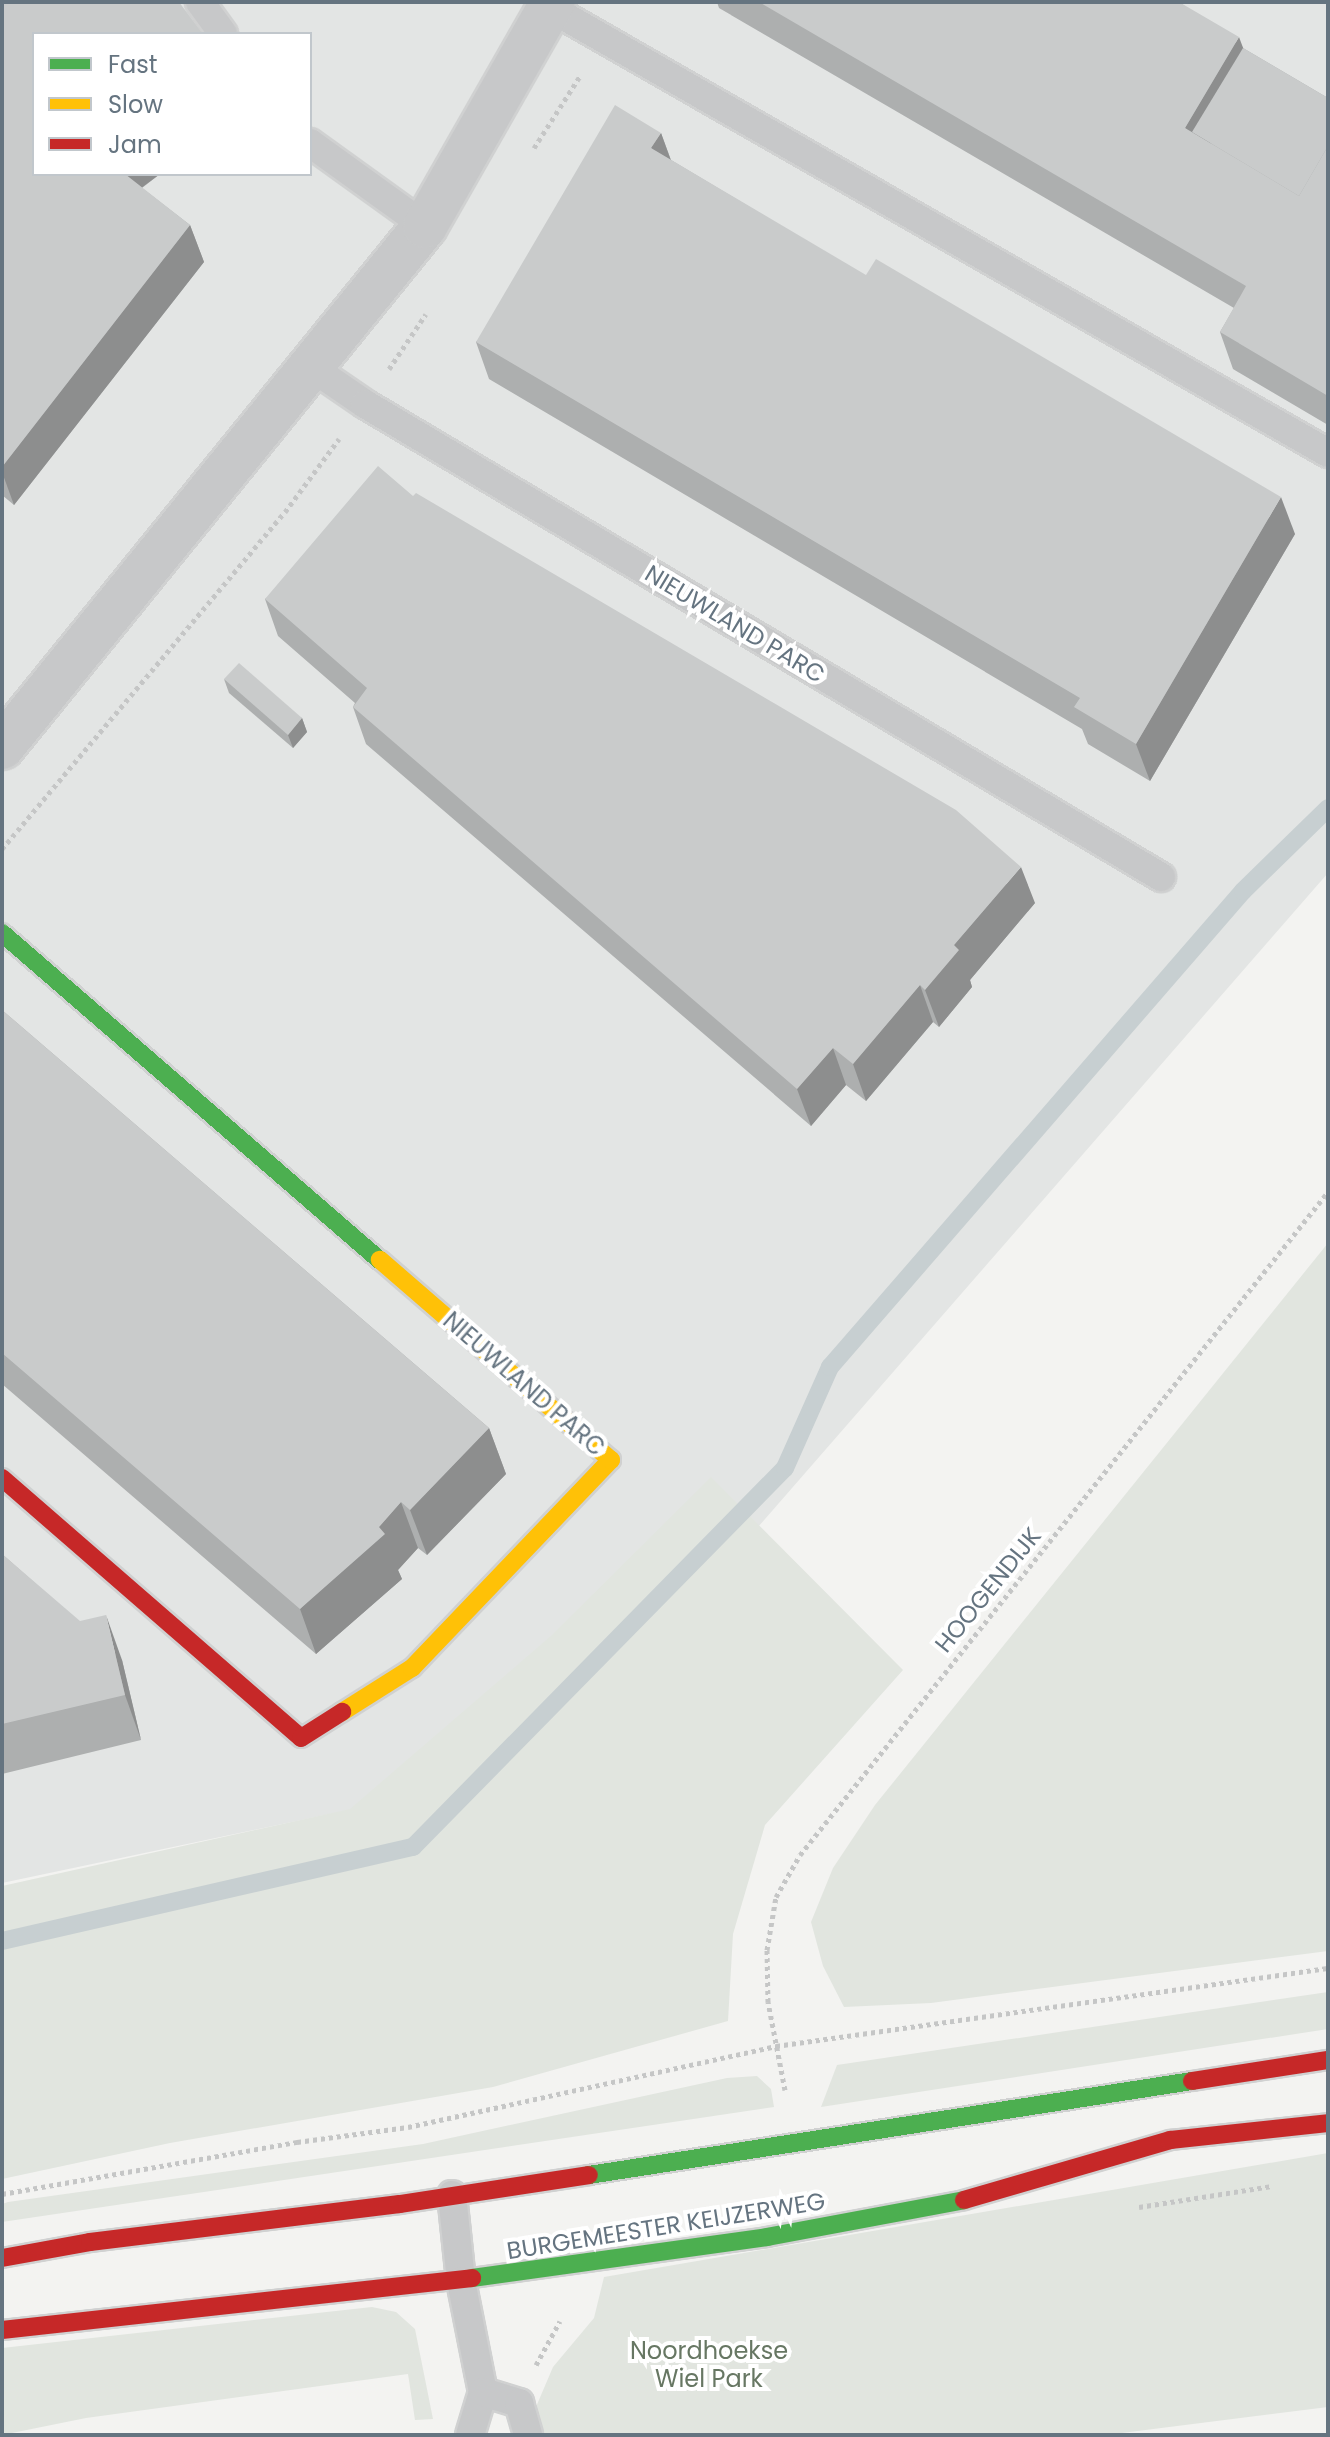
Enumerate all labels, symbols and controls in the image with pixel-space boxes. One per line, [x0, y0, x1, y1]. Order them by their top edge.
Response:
legend [32, 32, 312, 176]
text: Fast [108, 48, 158, 81]
text: Slow [108, 88, 163, 121]
text: Jam [108, 128, 162, 161]
street label: NIEUWLAND PARC [640, 559, 830, 689]
street label: NIEUWLAND PARC [437, 1306, 611, 1462]
street label: HOOGENDIJK [929, 1522, 1047, 1658]
street label: BURGEMEESTER KEIJZERWEG [505, 2187, 827, 2265]
park label: Noordhoekse Wiel Park [630, 2337, 788, 2393]

